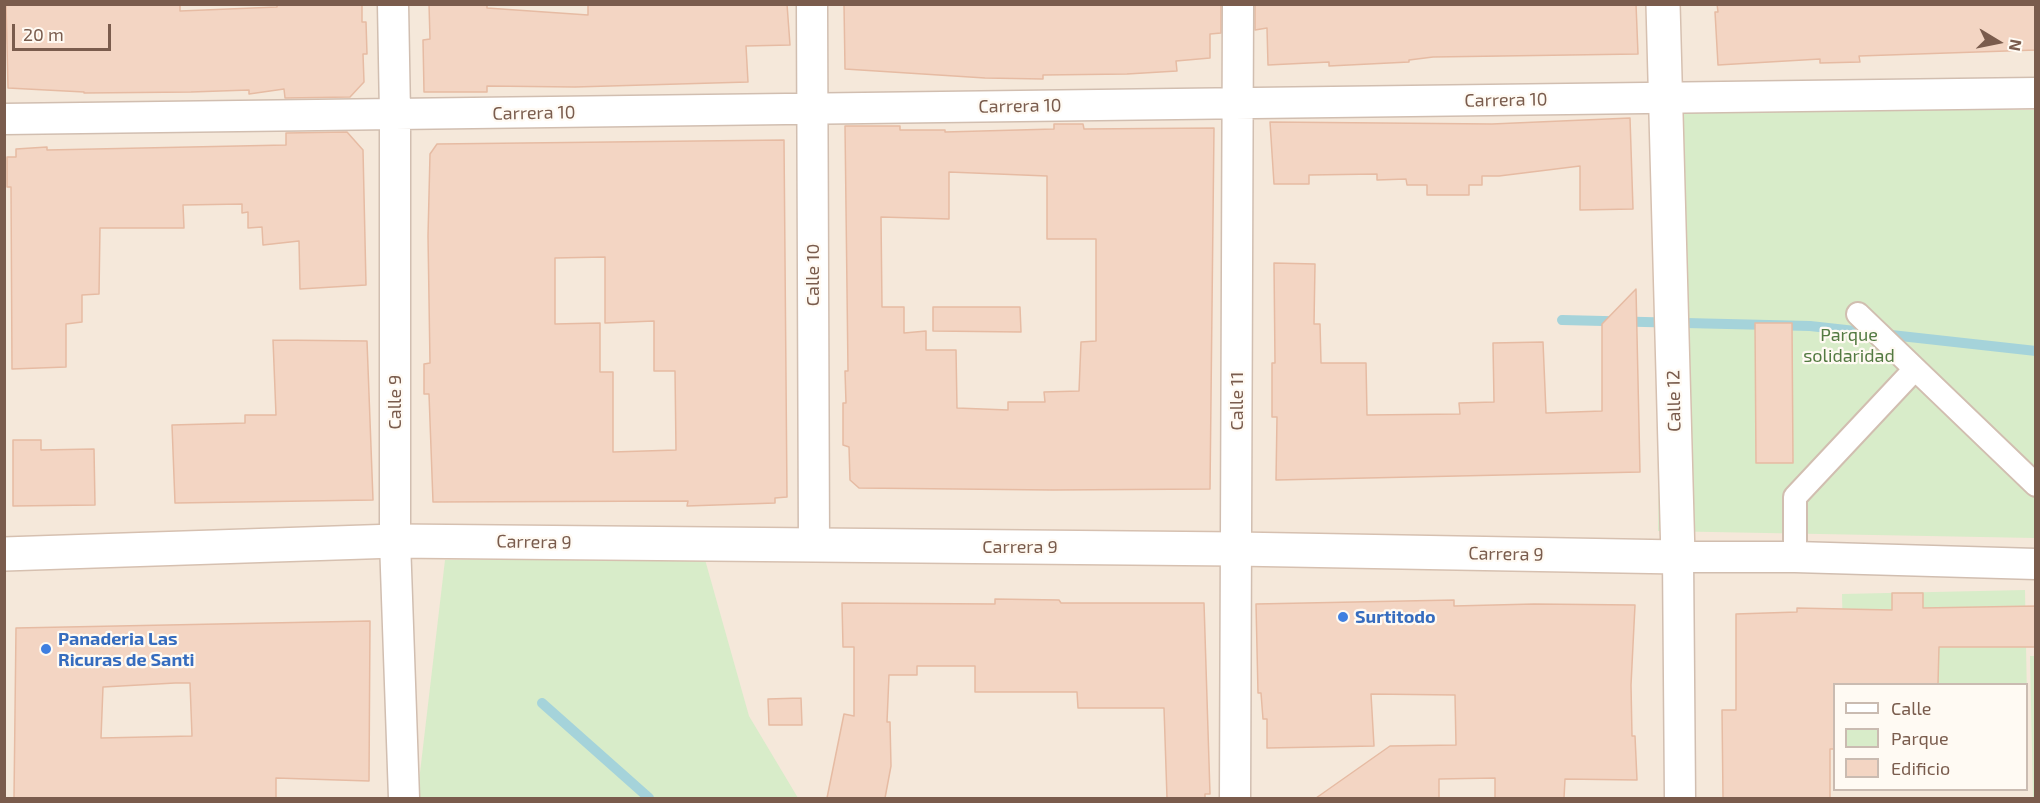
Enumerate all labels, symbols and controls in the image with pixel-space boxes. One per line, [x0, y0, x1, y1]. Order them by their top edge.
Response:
scale bar [15, 12, 114, 50]
north arrow [1968, 12, 2028, 72]
text: 20 m [23, 23, 64, 45]
text: N [2006, 38, 2027, 53]
street label: Carrera 10 [1464, 88, 1548, 112]
street label: Carrera 10 [978, 94, 1062, 118]
street label: Carrera 10 [492, 101, 576, 125]
street label: Calle 10 [802, 244, 824, 306]
park label: Parque solidaridad [1803, 324, 1895, 366]
street label: Calle 12 [1663, 370, 1685, 432]
street label: Calle 11 [1226, 372, 1248, 430]
street label: Calle 9 [384, 375, 406, 429]
street label: Carrera 9 [496, 531, 572, 553]
street label: Carrera 9 [982, 536, 1058, 558]
street label: Carrera 9 [1468, 543, 1544, 565]
place label: Surtitodo [1355, 606, 1436, 628]
marker: Surtitodo [1336, 610, 1350, 624]
place label: Panaderia Las Ricuras de Santi [58, 628, 195, 670]
marker: Panaderia Las Ricuras de Santi [39, 642, 53, 656]
legend [1833, 683, 2028, 791]
text: Calle [1891, 697, 1932, 719]
text: Parque [1891, 727, 1949, 749]
text: Edificio [1891, 757, 1950, 779]

